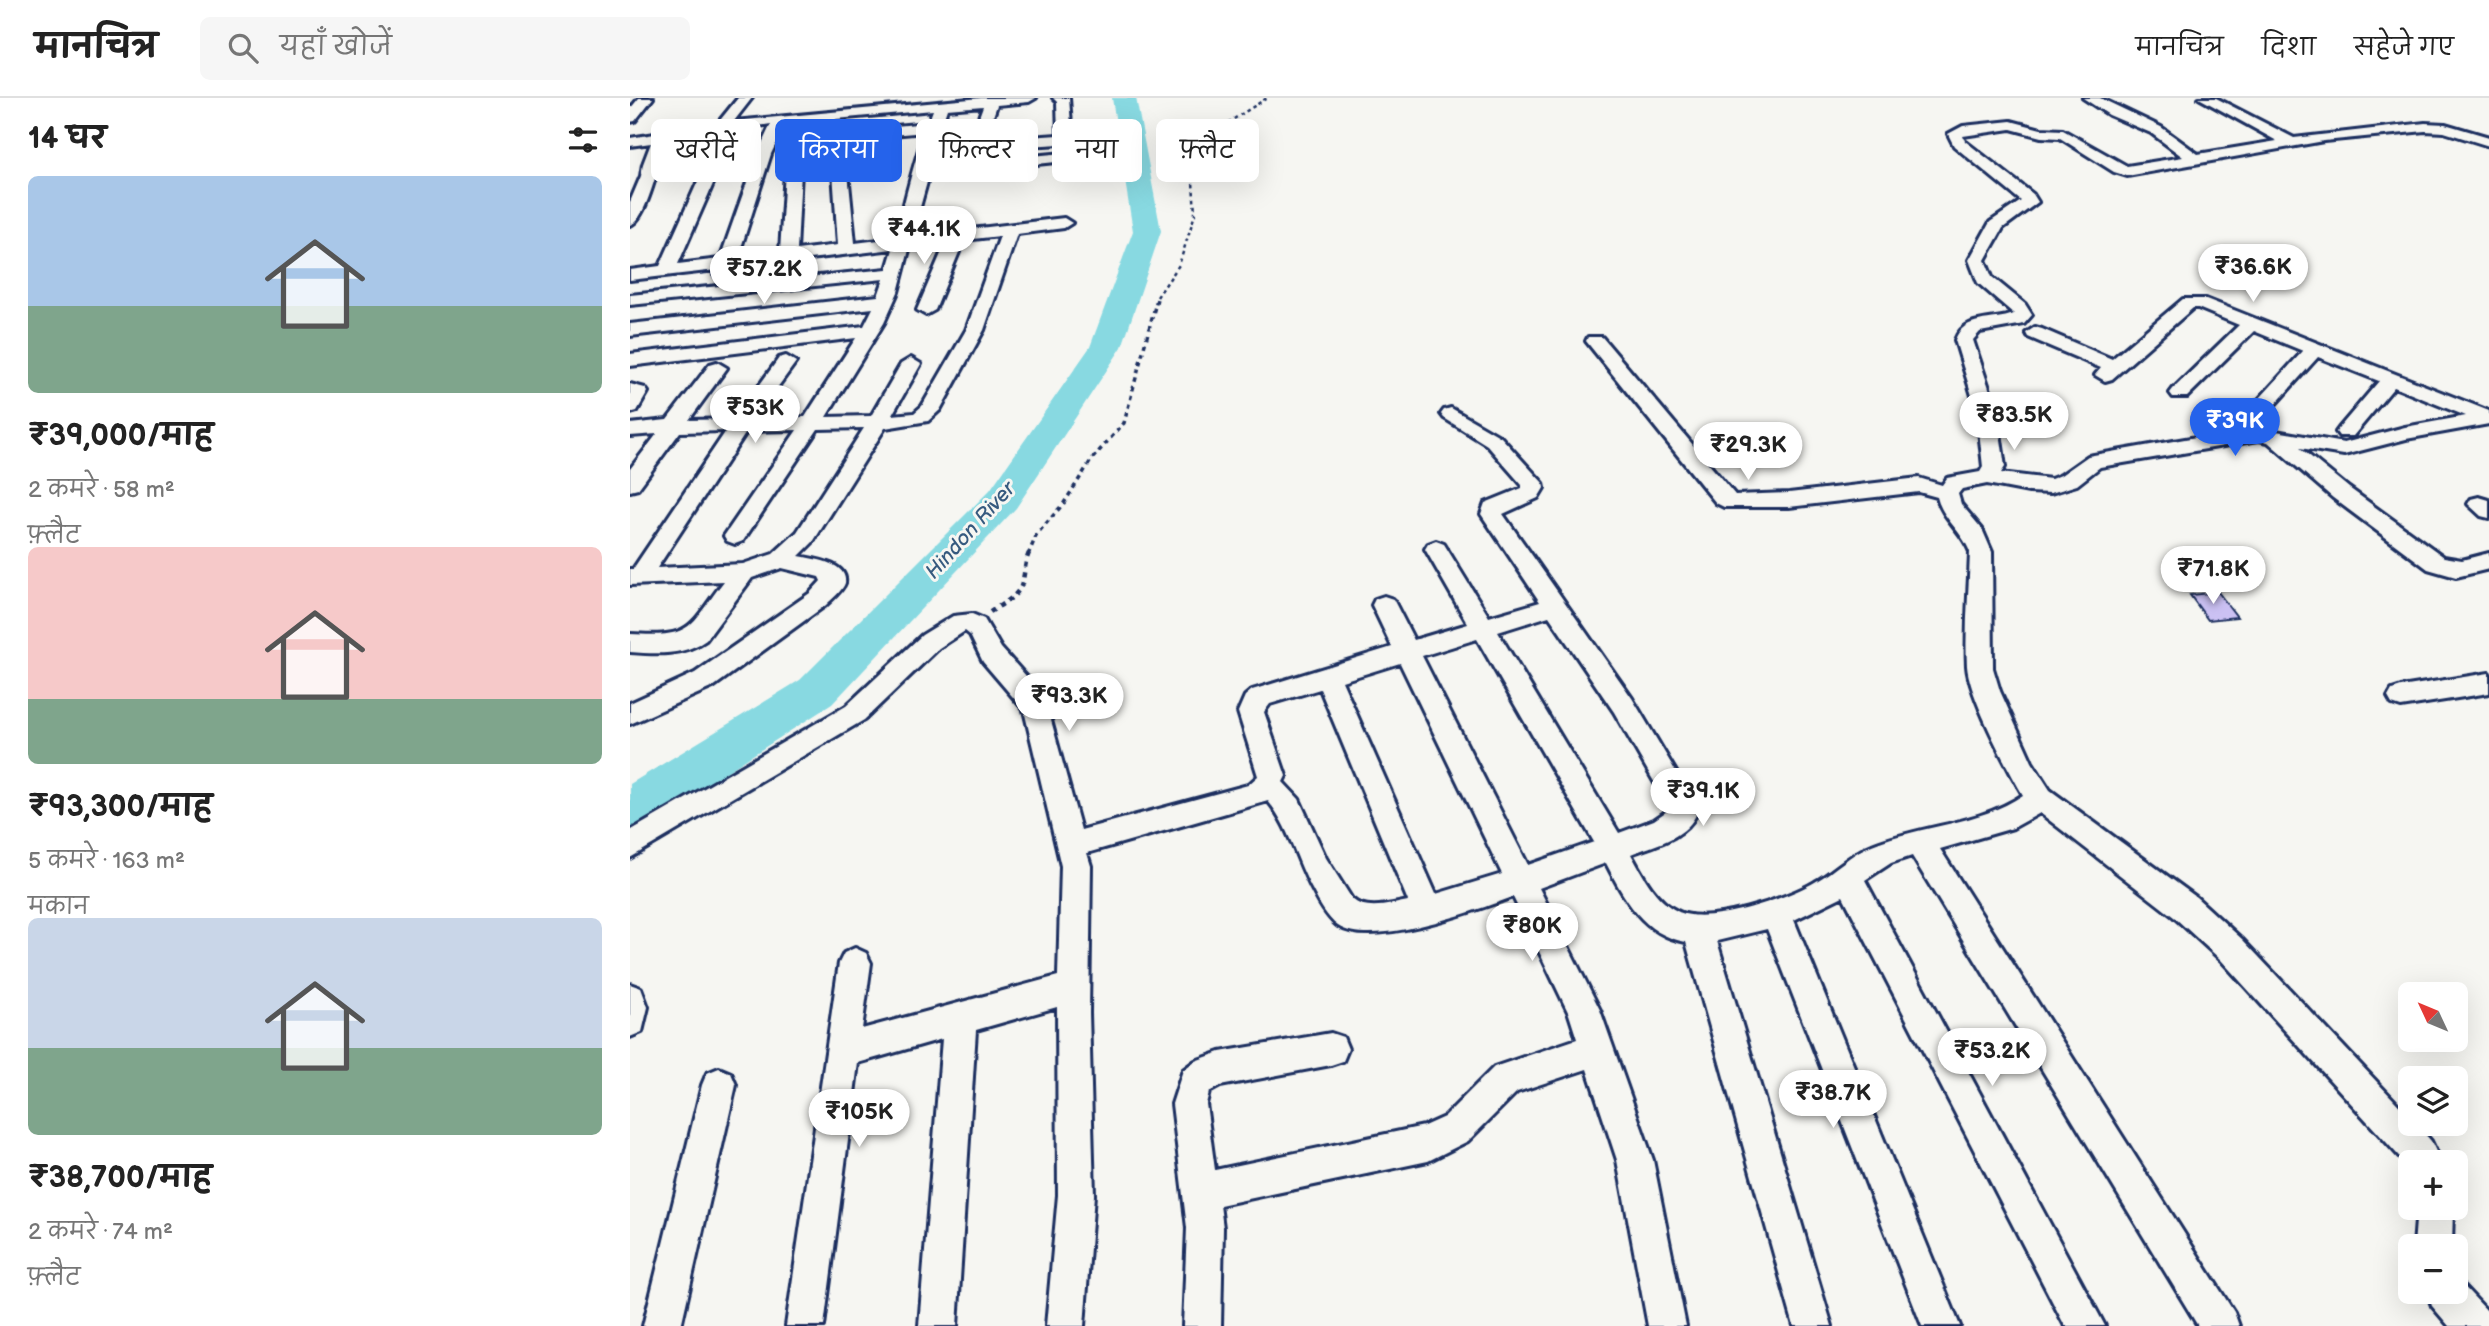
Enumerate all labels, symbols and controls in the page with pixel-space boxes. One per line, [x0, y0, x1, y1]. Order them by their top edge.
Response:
search box [200, 17, 690, 80]
text: मानचित्र [35, 27, 158, 67]
icon: search [224, 29, 262, 67]
text: यहाँ खोजें [280, 32, 392, 63]
text: मानचित्र [2136, 33, 2224, 62]
text: दिशा [2262, 33, 2316, 62]
text: सहेजे गए [2354, 33, 2454, 62]
chip: खरीदें [651, 119, 761, 182]
chip: किराया [775, 119, 902, 182]
chip: फ़िल्टर [916, 119, 1038, 182]
chip: नया [1052, 119, 1142, 182]
chip: फ़्लैट [1156, 119, 1259, 182]
text: 14 घर [28, 121, 106, 157]
icon: filters [564, 121, 602, 159]
pin: ₹44.1K [867, 206, 981, 266]
text: ₹44.1K [887, 215, 961, 243]
icon: home [252, 221, 378, 347]
pin: ₹36.6K [2196, 244, 2310, 304]
pin: ₹57.2K [707, 246, 821, 306]
text: ₹36.6K [2214, 253, 2292, 281]
text: ₹57.2K [726, 255, 802, 283]
pin: ₹53K [714, 386, 796, 445]
pin: ₹83.5K [1957, 392, 2071, 452]
text: ₹53K [726, 394, 784, 422]
pin: ₹39K [2194, 398, 2276, 458]
text: ₹83.5K [1975, 401, 2053, 429]
text: ₹39K [2206, 407, 2264, 435]
text: ₹39,000/माह [28, 418, 214, 454]
pin: ₹29.3K [1691, 422, 1805, 482]
text: ₹29.3K [1709, 431, 1787, 459]
text: 2 कमरे · 58 m² [28, 476, 175, 504]
water label: Hindon River [920, 476, 1021, 584]
text: फ़्लैट [28, 522, 80, 550]
pin: ₹71.8K [2156, 546, 2270, 606]
text: ₹71.8K [2177, 555, 2249, 583]
icon: home [252, 592, 378, 718]
pin: ₹93.3K [1012, 674, 1126, 733]
text: ₹93.3K [1031, 682, 1107, 710]
pin: ₹39.1K [1646, 768, 1760, 828]
text: ₹39.1K [1666, 777, 1740, 805]
text: ₹93,300/माह [28, 789, 212, 825]
text: 5 कमरे · 163 m² [28, 847, 185, 875]
text: मकान [28, 893, 89, 921]
pin: ₹80K [1491, 904, 1573, 963]
text: ₹80K [1502, 912, 1562, 940]
icon: home [252, 963, 378, 1089]
north arrow [2398, 982, 2468, 1052]
map controls [2398, 982, 2468, 1304]
pin: ₹53.2K [1935, 1028, 2049, 1088]
text: ₹53.2K [1954, 1037, 2030, 1065]
button: layers [2398, 1066, 2468, 1136]
pin: ₹38.7K [1776, 1070, 1890, 1130]
text: ₹38.7K [1795, 1079, 1871, 1107]
pin: ₹105K [810, 1090, 908, 1149]
text: ₹105K [825, 1098, 893, 1126]
button: + [2398, 1150, 2468, 1220]
text: ₹38,700/माह [28, 1160, 212, 1196]
text: 2 कमरे · 74 m² [28, 1218, 173, 1246]
button: − [2398, 1234, 2468, 1304]
text: फ़्लैट [28, 1264, 80, 1292]

